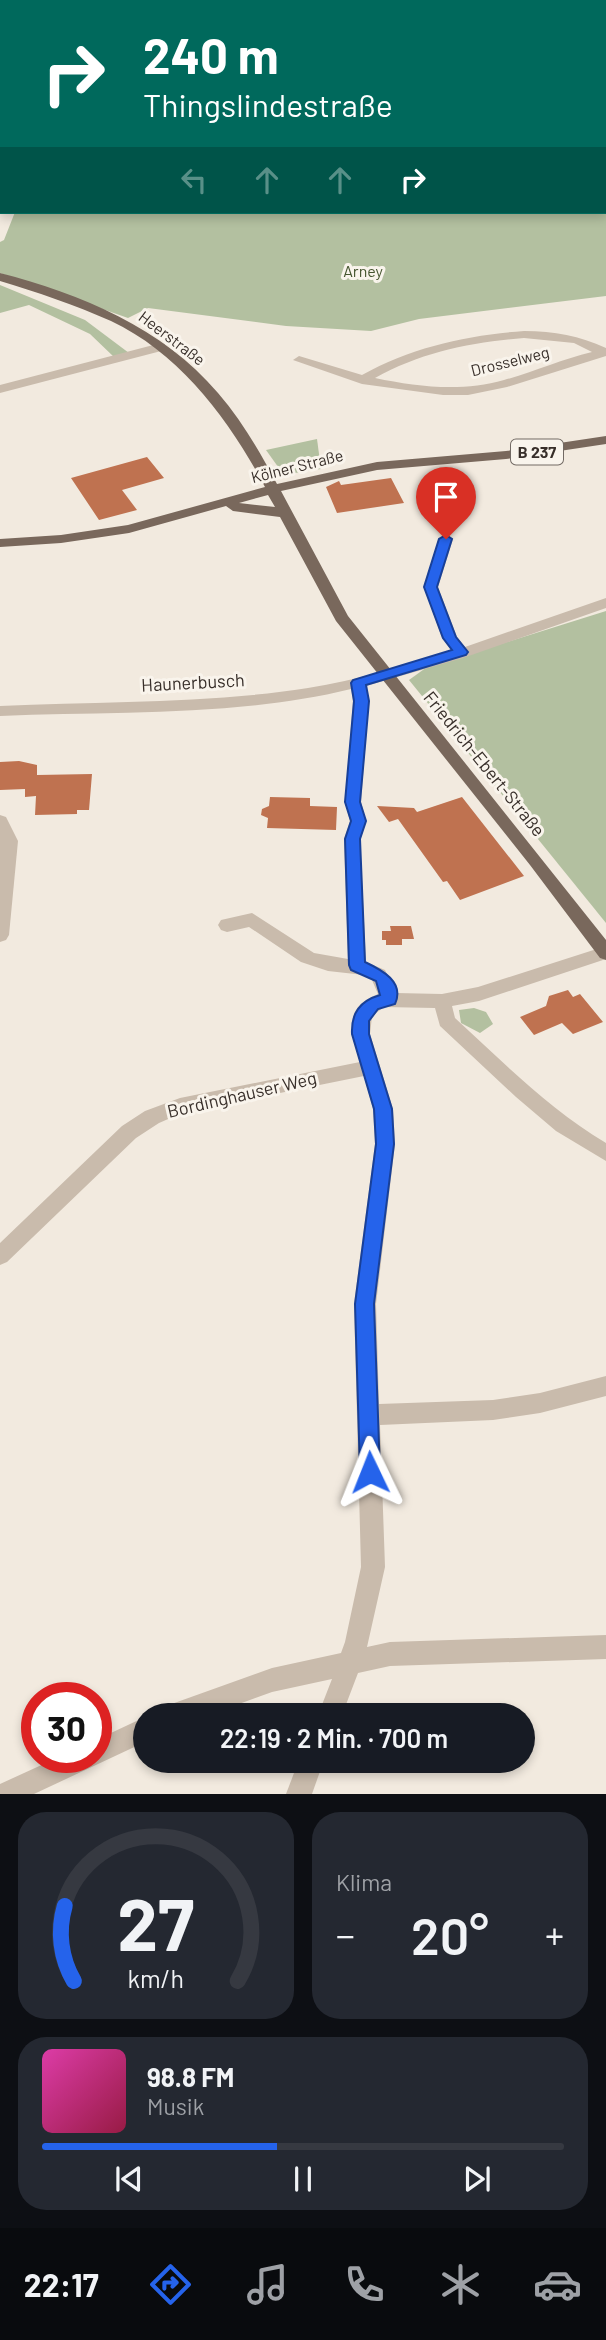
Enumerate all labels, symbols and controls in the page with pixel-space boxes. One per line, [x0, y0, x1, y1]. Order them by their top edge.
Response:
text: 240 m [143, 25, 279, 84]
icon: right [28, 28, 119, 119]
text: Thingslindestraße [143, 85, 393, 123]
icon: left [175, 161, 213, 199]
icon: ahead [248, 161, 286, 199]
icon: ahead [321, 161, 359, 199]
icon: right [394, 161, 432, 199]
park label: Arney [343, 261, 383, 280]
street label: Heerstraße [135, 306, 209, 369]
street label: Drosselweg [469, 342, 551, 379]
road number: B 237 [511, 440, 563, 464]
street label: Kölner Straße [249, 445, 345, 486]
pin [416, 467, 476, 539]
icon: arrive [427, 478, 465, 516]
street label: Haunerbusch [141, 668, 245, 696]
street label: Friedrich-Ebert-Straße [419, 686, 550, 840]
street label: Bordinghauser Weg [165, 1066, 318, 1122]
position arrow [333, 1435, 407, 1509]
speed limit sign: 30 [21, 1682, 112, 1773]
text: 22:19 · 2 Min. · 700 m [220, 1722, 448, 1753]
text: Klima [336, 1868, 392, 1896]
text: 27 [118, 1879, 194, 1967]
text: 20° [411, 1903, 489, 1965]
text: − [336, 1911, 355, 1957]
text: + [545, 1911, 564, 1957]
text: km/h [128, 1963, 184, 1993]
text: 98.8 FM [147, 2061, 234, 2092]
text: Musik [147, 2092, 204, 2120]
icon: previous [110, 2160, 148, 2198]
icon: pause [284, 2160, 322, 2198]
icon: next [458, 2160, 496, 2198]
icon: directions [146, 2260, 195, 2309]
icon: music [243, 2260, 292, 2309]
icon: phone [340, 2260, 389, 2309]
icon: climate [436, 2260, 485, 2309]
icon: car [533, 2260, 582, 2309]
text: 22:17 [24, 2265, 99, 2303]

